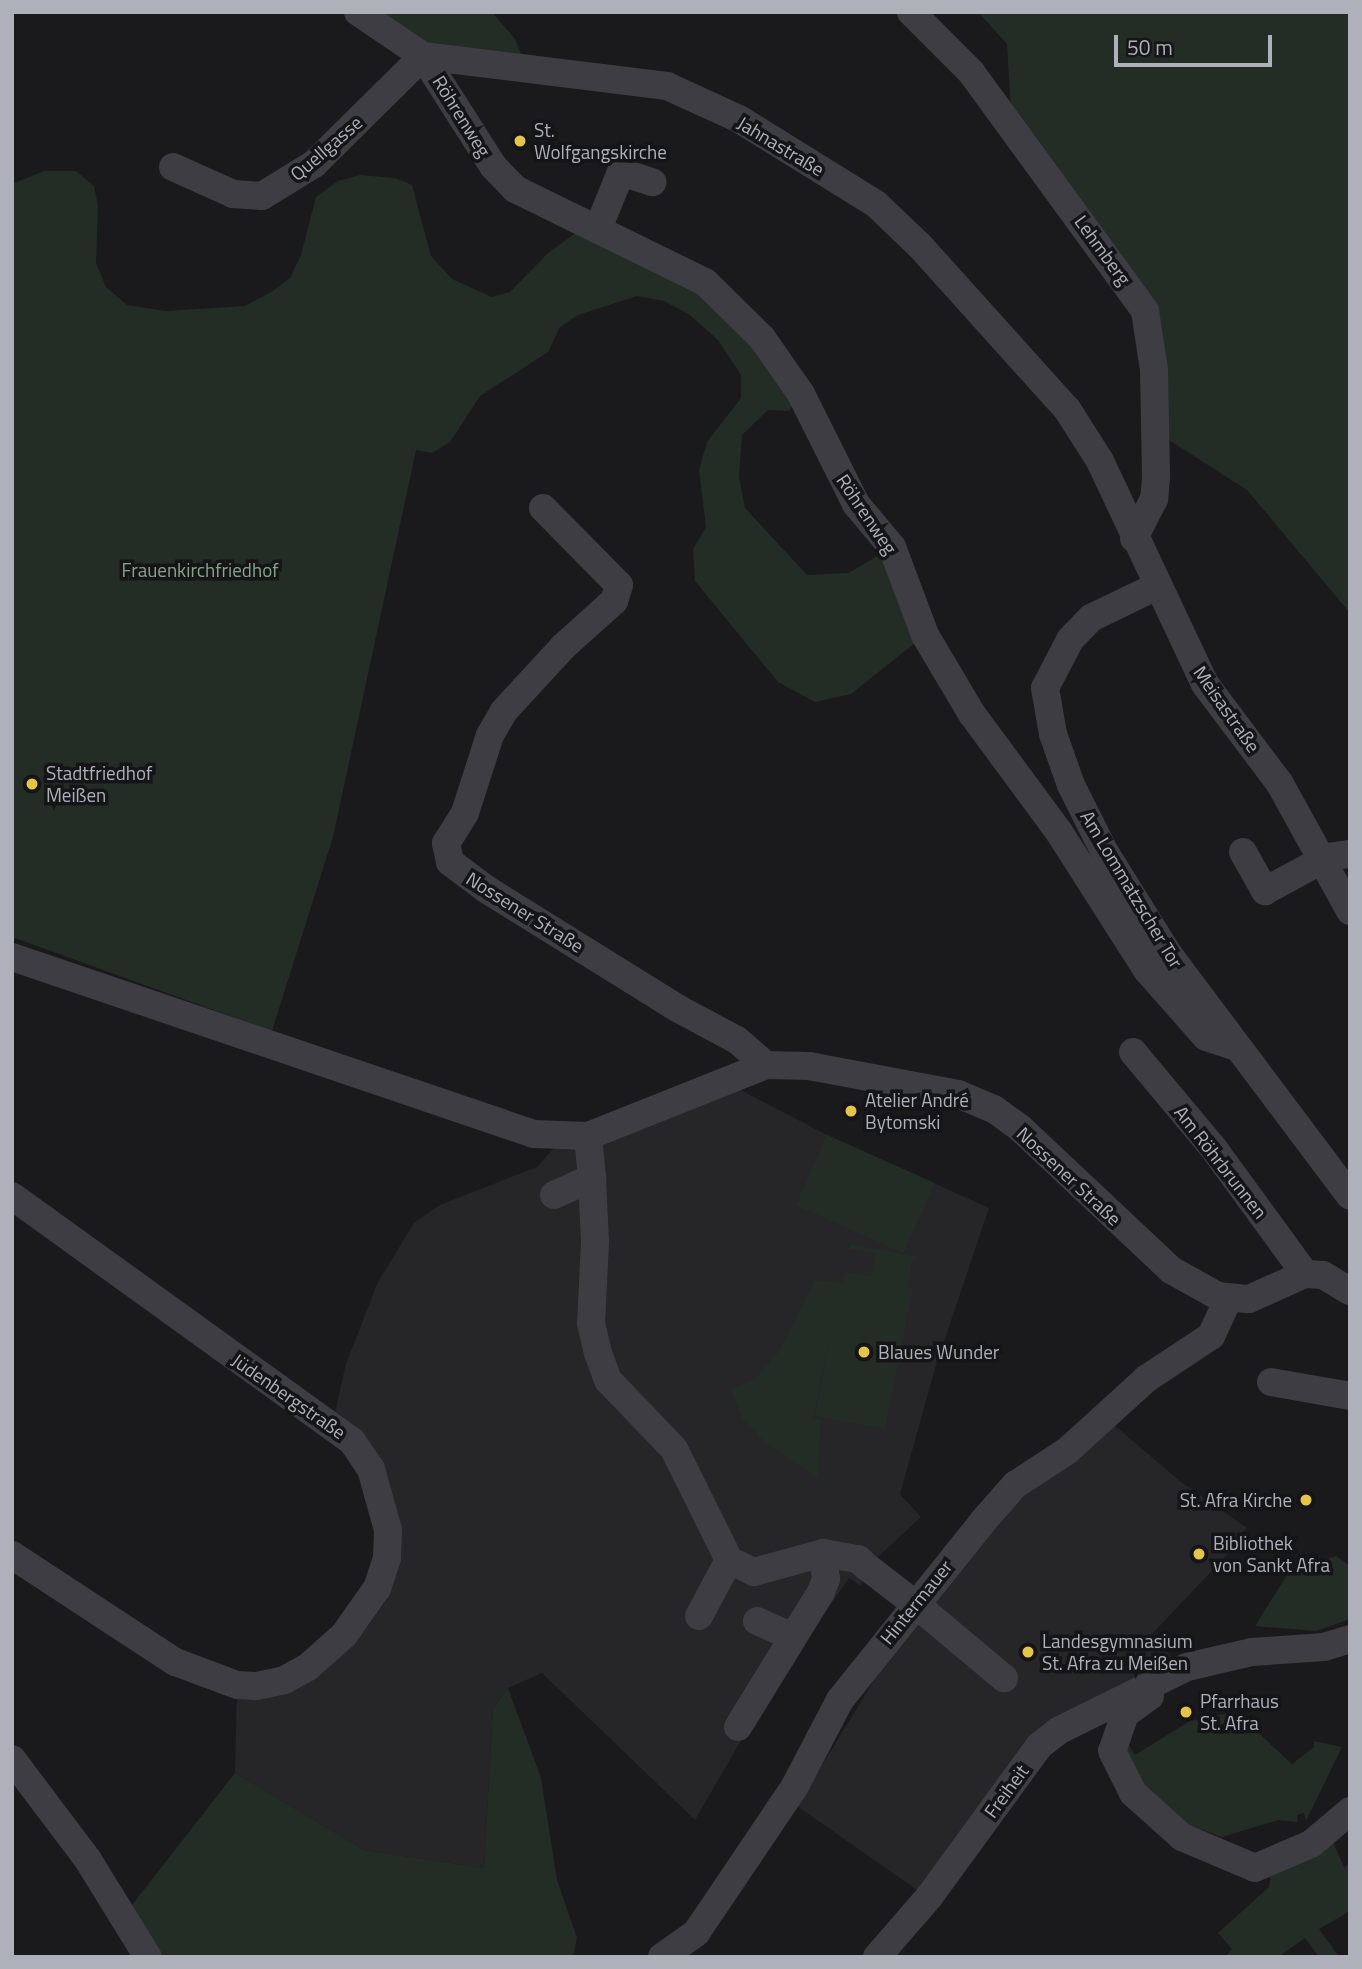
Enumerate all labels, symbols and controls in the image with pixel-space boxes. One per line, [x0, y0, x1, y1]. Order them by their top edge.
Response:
scale bar [1117, 21, 1274, 65]
text: 50 m [1127, 31, 1173, 63]
street label: Röhrenweg [428, 71, 496, 161]
street label: Quellgasse [285, 111, 367, 185]
street label: Jahnastraße [734, 111, 828, 181]
place label: St. Wolfgangskirche [534, 119, 667, 163]
marker: St. Wolfgangskirche [512, 133, 528, 149]
street label: Lehmberg [1070, 211, 1136, 289]
street label: Röhrenweg [832, 470, 902, 558]
park label: Frauenkirchfriedhof [122, 559, 278, 581]
street label: Meisastraße [1189, 661, 1265, 757]
place label: Stadtfriedhof Meißen [46, 762, 152, 806]
marker: Stadtfriedhof Meißen [24, 776, 40, 792]
street label: Am Lommatzscher Tor [1076, 806, 1188, 972]
street label: Nossener Straße [462, 867, 588, 957]
place label: Atelier André Bytomski [865, 1089, 969, 1133]
street label: Am Röhrbrunnen [1170, 1101, 1272, 1223]
marker: Atelier André Bytomski [843, 1103, 859, 1119]
street label: Nossener Straße [1012, 1122, 1126, 1230]
place label: Blaues Wunder [878, 1341, 999, 1363]
marker: Blaues Wunder [856, 1344, 872, 1360]
street label: Jüdenbergstraße [228, 1348, 350, 1444]
place label: St. Afra Kirche [1180, 1489, 1292, 1511]
marker: St. Afra Kirche [1298, 1492, 1314, 1508]
place label: Bibliothek von Sankt Afra [1213, 1532, 1330, 1576]
marker: Bibliothek von Sankt Afra [1191, 1546, 1207, 1562]
street label: Hintermauer [875, 1555, 957, 1649]
place label: Landesgymnasium St. Afra zu Meißen [1042, 1630, 1193, 1674]
marker: Landesgymnasium St. Afra zu Meißen [1020, 1644, 1036, 1660]
place label: Pfarrhaus St. Afra [1200, 1690, 1279, 1734]
marker: Pfarrhaus St. Afra [1178, 1704, 1194, 1720]
street label: Freiheit [979, 1760, 1033, 1822]

